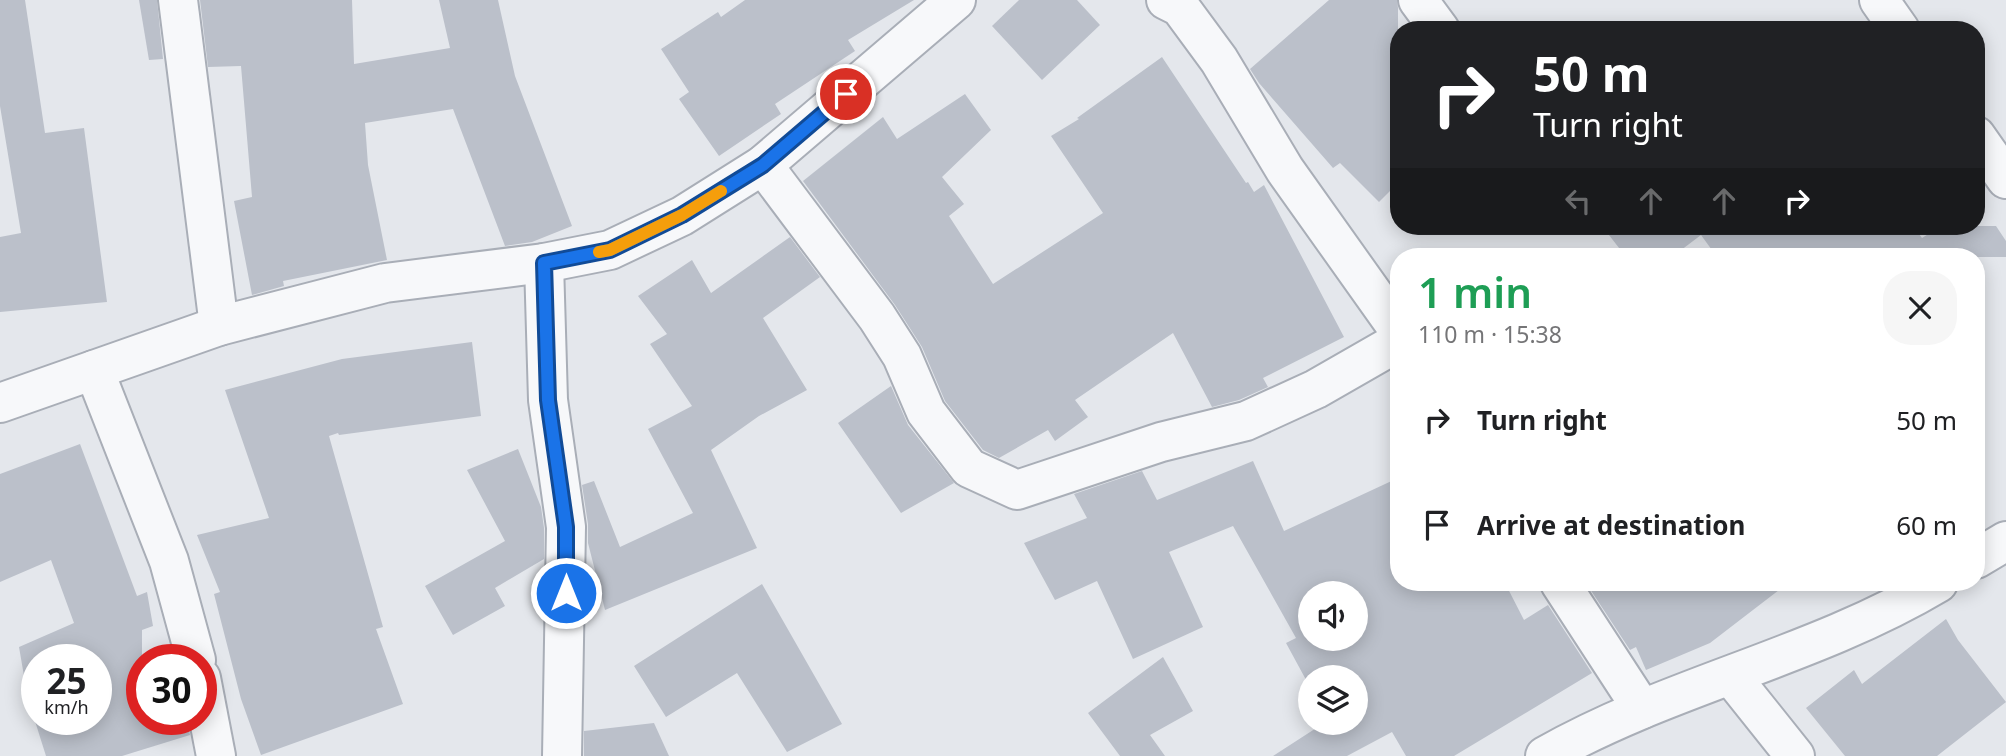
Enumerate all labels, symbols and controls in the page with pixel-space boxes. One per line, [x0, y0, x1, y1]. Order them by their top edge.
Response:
text: 50 m [1533, 40, 1650, 106]
icon: right [1418, 49, 1509, 140]
pin [816, 64, 876, 124]
icon: arrive [827, 75, 865, 113]
text: Turn right [1533, 103, 1683, 146]
icon: left [1559, 182, 1597, 220]
icon: ahead [1632, 182, 1670, 220]
icon: ahead [1705, 182, 1743, 220]
icon: right [1778, 182, 1816, 220]
text: 1 min [1418, 263, 1532, 320]
button: close [1883, 271, 1957, 345]
text: 110 m · 15:38 [1418, 318, 1562, 350]
icon: right [1418, 401, 1456, 439]
text: Turn right [1477, 402, 1607, 438]
text: 50 m [1896, 402, 1957, 438]
icon: arrive [1418, 506, 1456, 544]
text: Arrive at destination [1477, 507, 1746, 543]
text: 60 m [1896, 507, 1957, 543]
position arrow [529, 556, 603, 630]
map controls [1298, 581, 1368, 735]
button: sound [1298, 581, 1368, 651]
speed limit sign: 30 [126, 644, 217, 735]
text: 25 [46, 657, 87, 704]
button: layers [1298, 665, 1368, 735]
text: km/h [44, 695, 89, 719]

